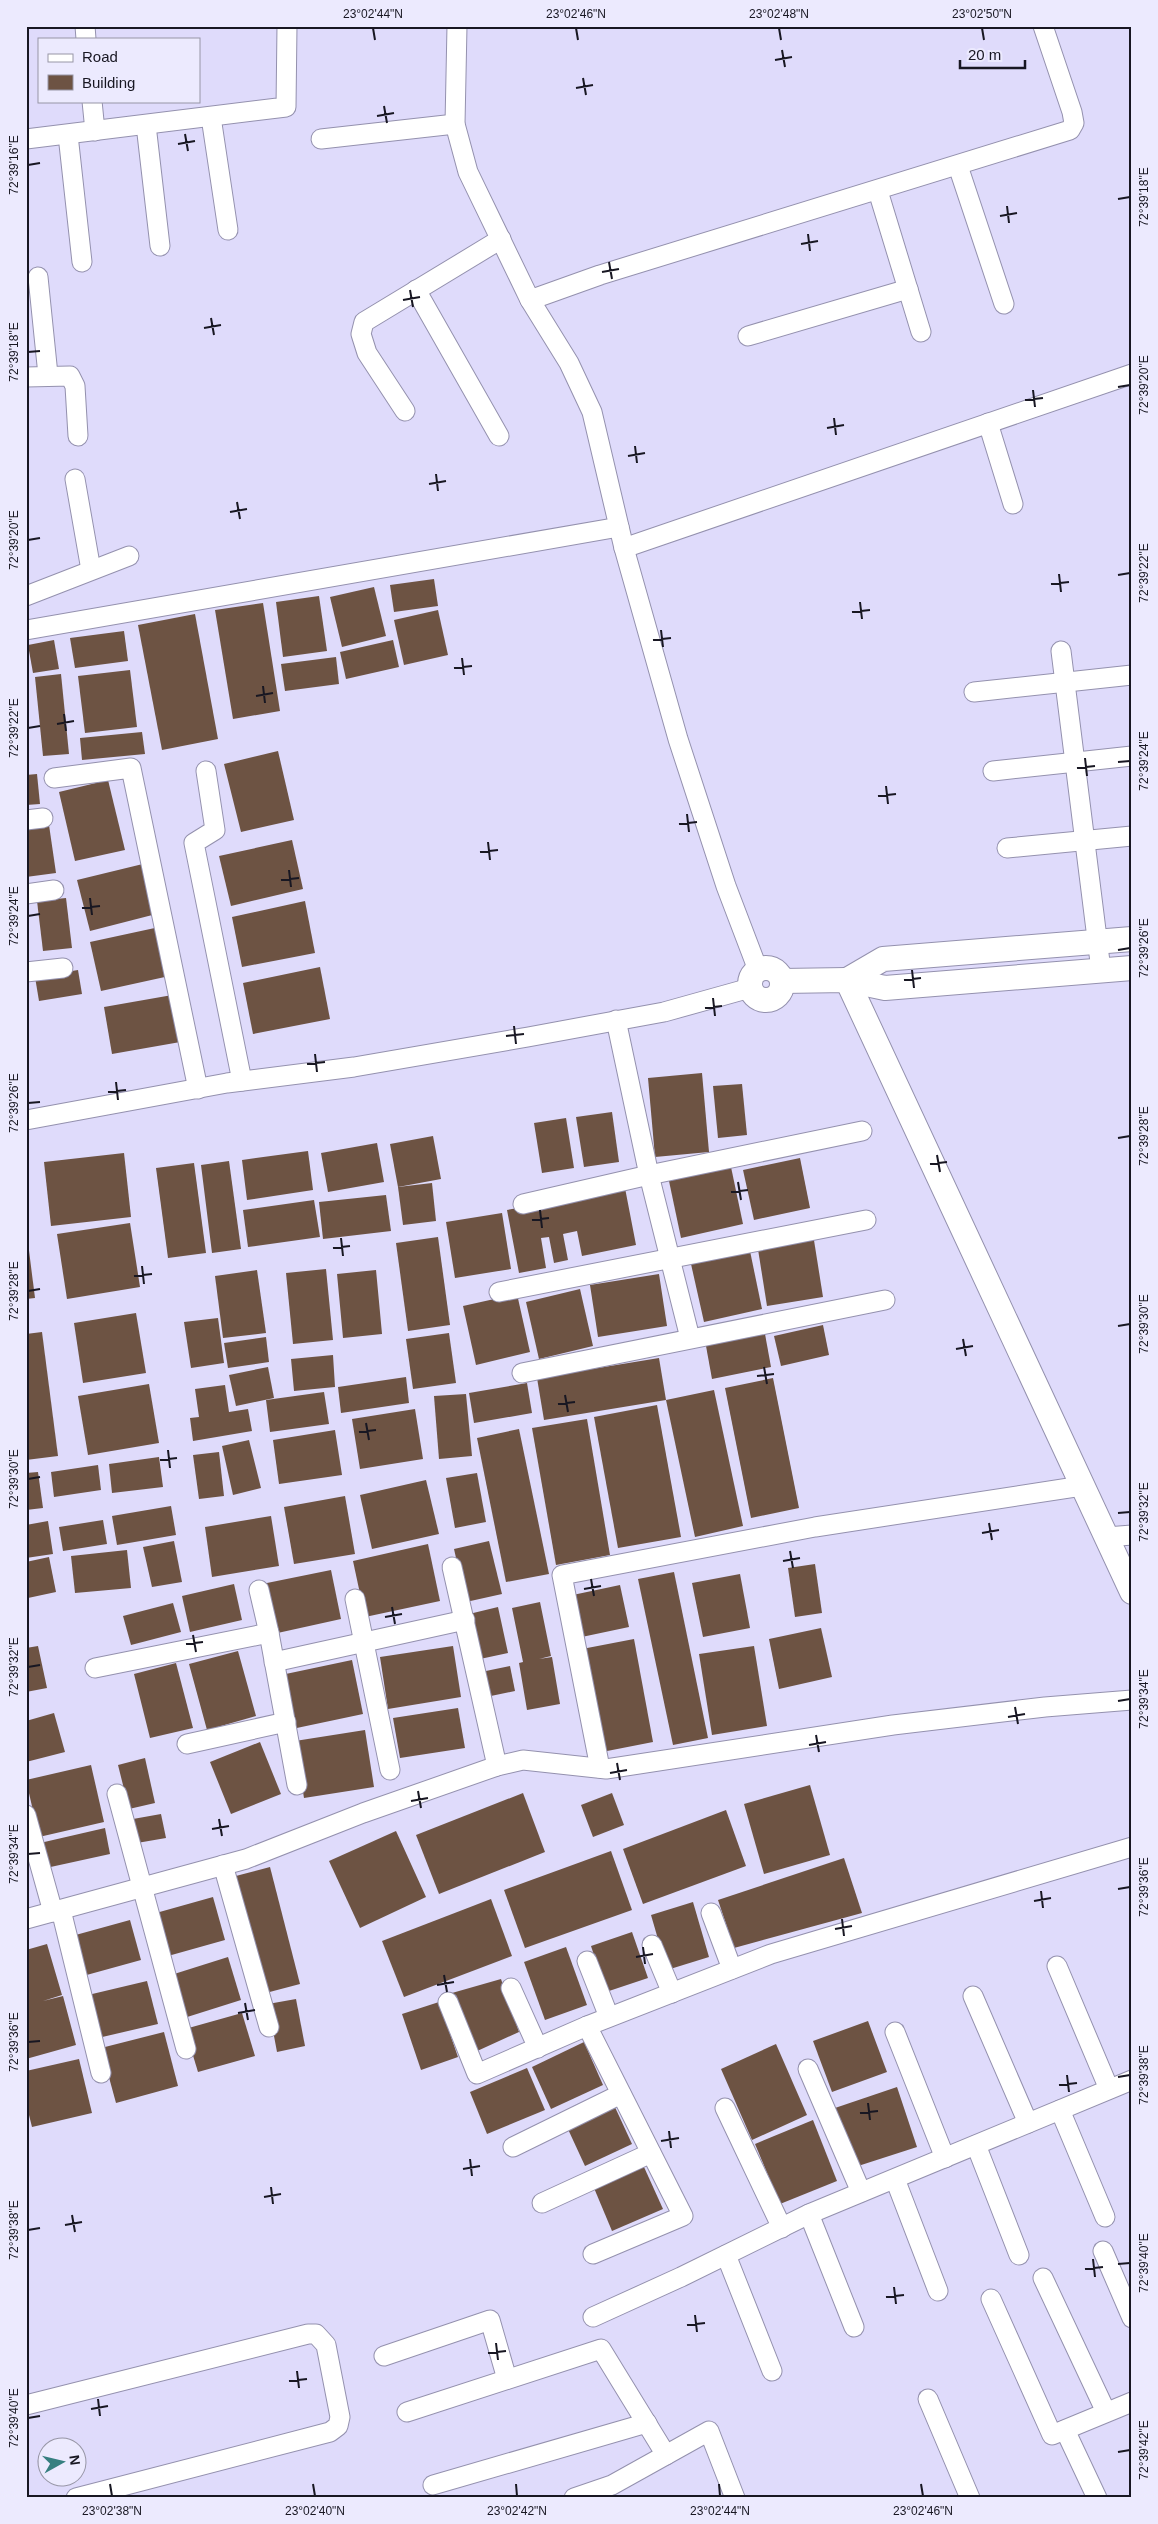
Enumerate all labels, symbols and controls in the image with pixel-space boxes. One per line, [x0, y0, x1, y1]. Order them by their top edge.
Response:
text: 23°02'44"N [343, 7, 403, 21]
text: 23°02'46"N [546, 7, 606, 21]
text: 23°02'48"N [749, 7, 809, 21]
text: 23°02'50"N [952, 7, 1012, 21]
legend [38, 38, 200, 102]
scale bar [960, 38, 1026, 70]
text: 20 m [968, 46, 1001, 63]
text: Road [82, 48, 118, 65]
text: Building [82, 74, 135, 91]
text: 72°39'16"E [7, 135, 21, 195]
text: 72°39'18"E [1137, 167, 1151, 227]
text: 72°39'18"E [7, 322, 21, 382]
text: 72°39'20"E [1137, 355, 1151, 415]
text: 72°39'20"E [7, 510, 21, 570]
text: 72°39'22"E [1137, 543, 1151, 603]
text: 72°39'22"E [7, 698, 21, 758]
text: 72°39'24"E [1137, 731, 1151, 791]
text: 72°39'24"E [7, 886, 21, 946]
text: 72°39'26"E [1137, 918, 1151, 978]
text: 72°39'26"E [7, 1073, 21, 1133]
text: 72°39'28"E [1137, 1106, 1151, 1166]
text: 72°39'28"E [7, 1261, 21, 1321]
text: 72°39'30"E [1137, 1294, 1151, 1354]
text: 72°39'30"E [7, 1449, 21, 1509]
text: 72°39'32"E [1137, 1482, 1151, 1542]
text: 72°39'32"E [7, 1637, 21, 1697]
text: 72°39'34"E [1137, 1669, 1151, 1729]
text: 72°39'34"E [7, 1824, 21, 1884]
text: 72°39'36"E [1137, 1857, 1151, 1917]
text: 72°39'36"E [7, 2012, 21, 2072]
text: 72°39'38"E [1137, 2045, 1151, 2105]
text: 72°39'38"E [7, 2200, 21, 2260]
text: 72°39'40"E [1137, 2233, 1151, 2293]
text: 72°39'40"E [7, 2388, 21, 2448]
text: 72°39'42"E [1137, 2420, 1151, 2480]
north arrow [38, 2436, 88, 2486]
text: N [66, 2454, 84, 2466]
text: 23°02'38"N [82, 2504, 142, 2518]
text: 23°02'40"N [285, 2504, 345, 2518]
text: 23°02'42"N [487, 2504, 547, 2518]
text: 23°02'44"N [690, 2504, 750, 2518]
text: 23°02'46"N [893, 2504, 953, 2518]

